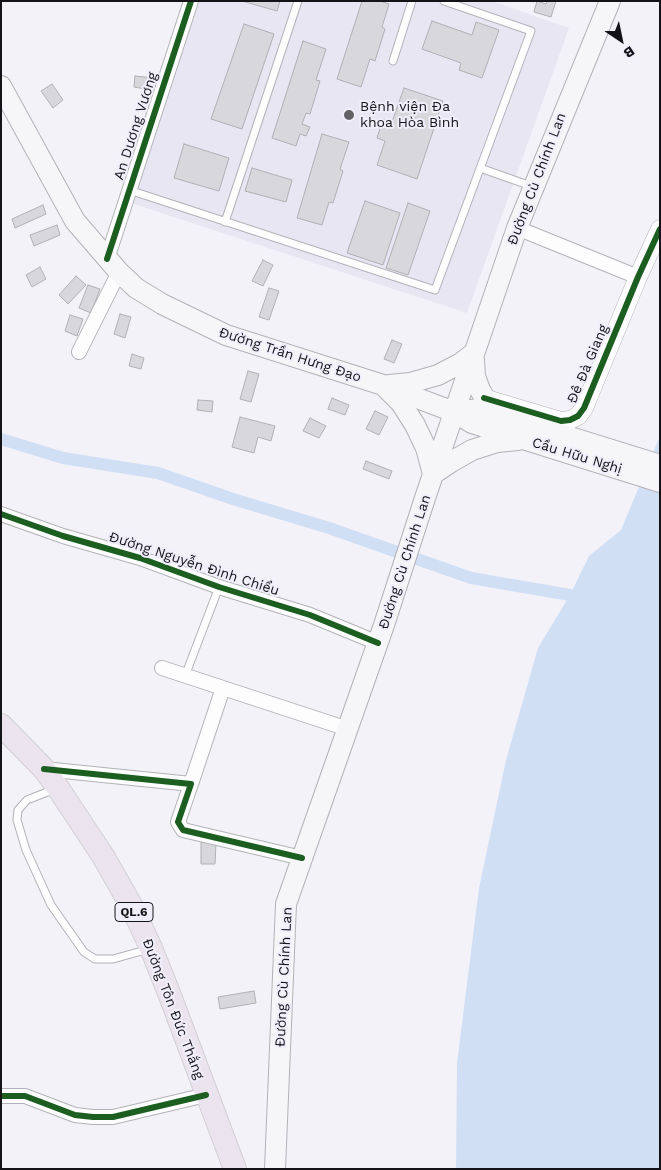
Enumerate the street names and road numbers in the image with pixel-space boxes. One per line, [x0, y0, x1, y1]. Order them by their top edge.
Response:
street label: An Dương Vương [111, 70, 161, 182]
street label: Đường Cù Chính Lan [504, 110, 570, 248]
street label: Đê Đà Giang [564, 322, 612, 406]
street label: Đường Trần Hưng Đạo [217, 324, 363, 386]
street label: Cầu Hữu Nghị [530, 434, 624, 478]
street label: Đường Cù Chính Lan [375, 493, 435, 631]
street label: Đường Nguyễn Đình Chiểu [107, 529, 281, 599]
road number: QL.6 [115, 902, 153, 922]
street label: Đường Cù Chính Lan [272, 906, 296, 1048]
street label: Đường Tôn Đức Thắng [138, 936, 208, 1082]

